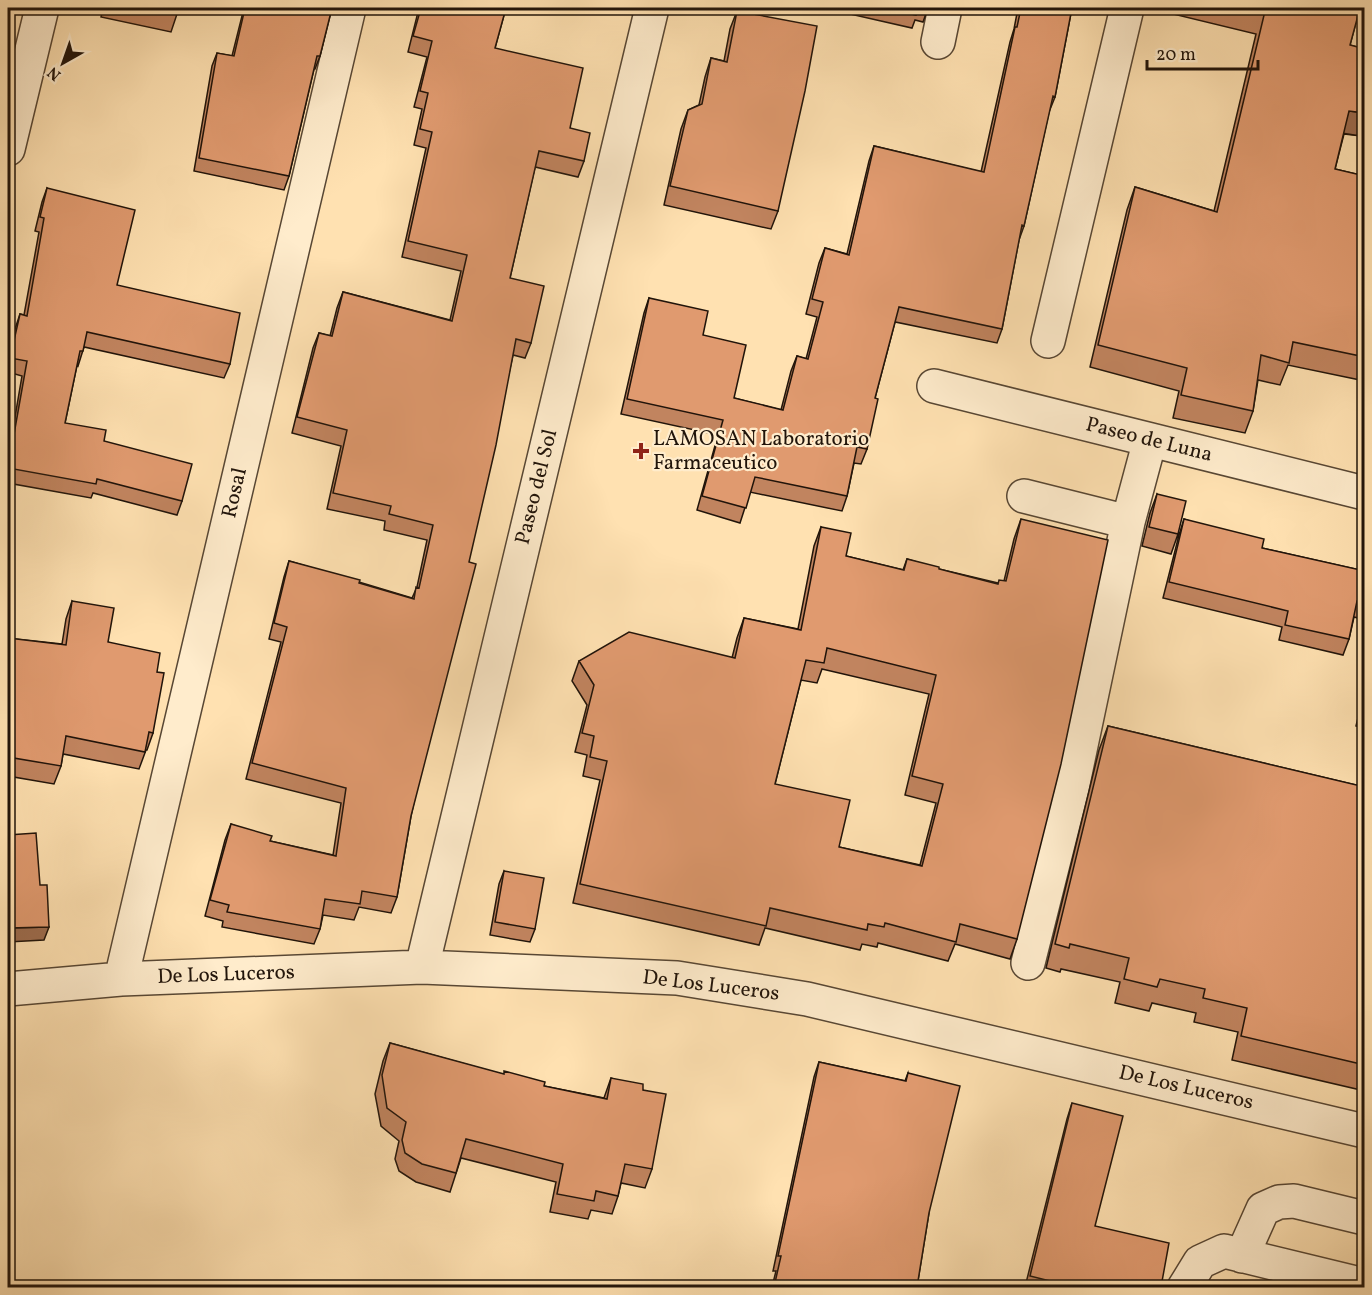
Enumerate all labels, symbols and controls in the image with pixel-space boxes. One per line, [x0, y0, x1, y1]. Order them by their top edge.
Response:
north arrow [33, 33, 93, 93]
scale bar [1147, 33, 1258, 71]
text: 20 m [1156, 43, 1196, 68]
text: N [43, 61, 66, 85]
street label: Paseo de Luna [1083, 410, 1215, 470]
place label: LAMOSAN Laboratorio Farmaceutico [653, 425, 869, 478]
street label: Paseo del Sol [509, 426, 565, 548]
marker: LAMOSAN Laboratorio Farmaceutico [634, 444, 648, 458]
street label: Rosal [215, 465, 255, 521]
street label: De Los Luceros [157, 958, 295, 992]
street label: De Los Luceros [641, 963, 781, 1009]
street label: De Los Luceros [1116, 1058, 1256, 1118]

